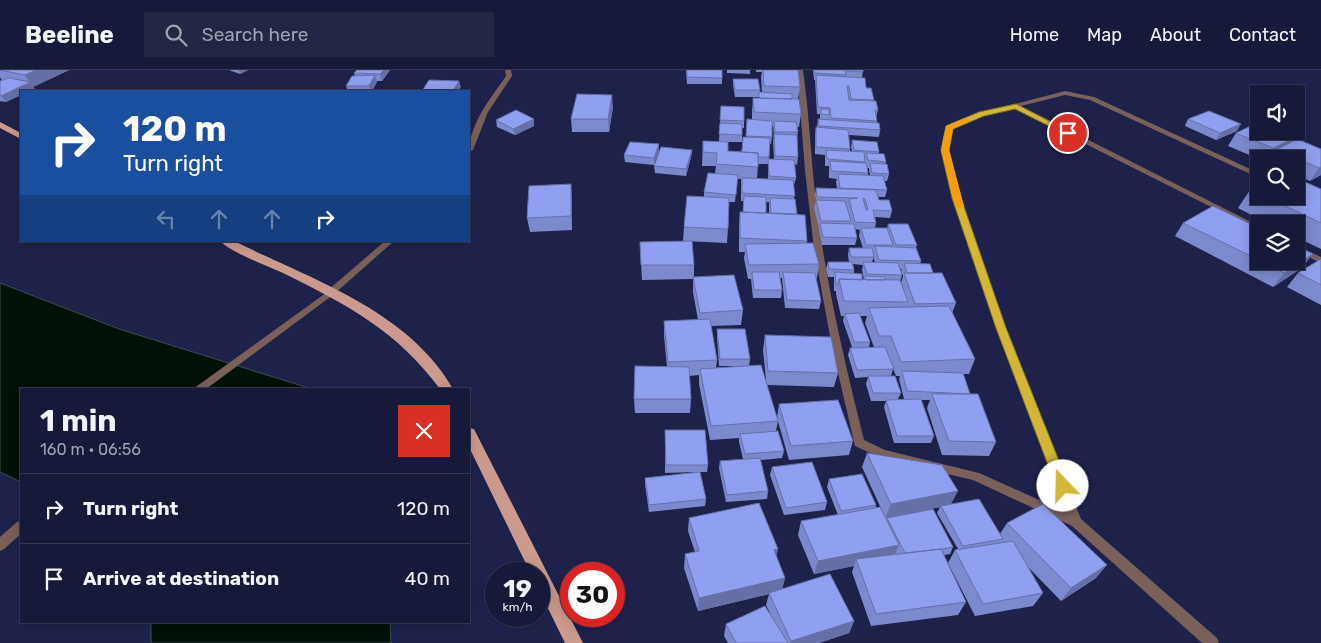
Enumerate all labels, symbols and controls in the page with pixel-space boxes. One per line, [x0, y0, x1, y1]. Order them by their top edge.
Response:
search box [144, 12, 494, 57]
text: Beeline [25, 21, 114, 49]
icon: search [162, 21, 190, 49]
text: Search here [202, 23, 308, 46]
text: Home [1010, 24, 1059, 46]
text: Map [1087, 24, 1122, 46]
text: About [1150, 24, 1201, 46]
text: Contact [1229, 24, 1296, 46]
map controls [1250, 85, 1305, 270]
button: sound [1250, 85, 1305, 140]
text: 120 m [123, 108, 226, 150]
icon: right [40, 110, 105, 175]
pin [1047, 112, 1089, 154]
icon: arrive [1054, 119, 1082, 147]
text: Turn right [123, 150, 223, 177]
button: search [1250, 150, 1305, 205]
icon: left [152, 205, 180, 233]
icon: ahead [205, 205, 233, 233]
icon: ahead [258, 205, 286, 233]
icon: right [311, 205, 339, 233]
button: layers [1250, 215, 1305, 270]
text: 1 min [40, 403, 117, 439]
button: close [398, 405, 450, 457]
text: 160 m · 06:56 [40, 440, 141, 459]
position arrow [1036, 459, 1088, 511]
icon: right [40, 495, 68, 523]
text: Turn right [83, 497, 178, 520]
text: 120 m [397, 497, 450, 520]
speed limit sign: 30 [560, 562, 625, 627]
icon: arrive [40, 565, 68, 593]
text: Arrive at destination [83, 567, 279, 590]
text: 40 m [405, 567, 450, 590]
text: 19 [503, 574, 532, 603]
text: km/h [503, 600, 532, 614]

